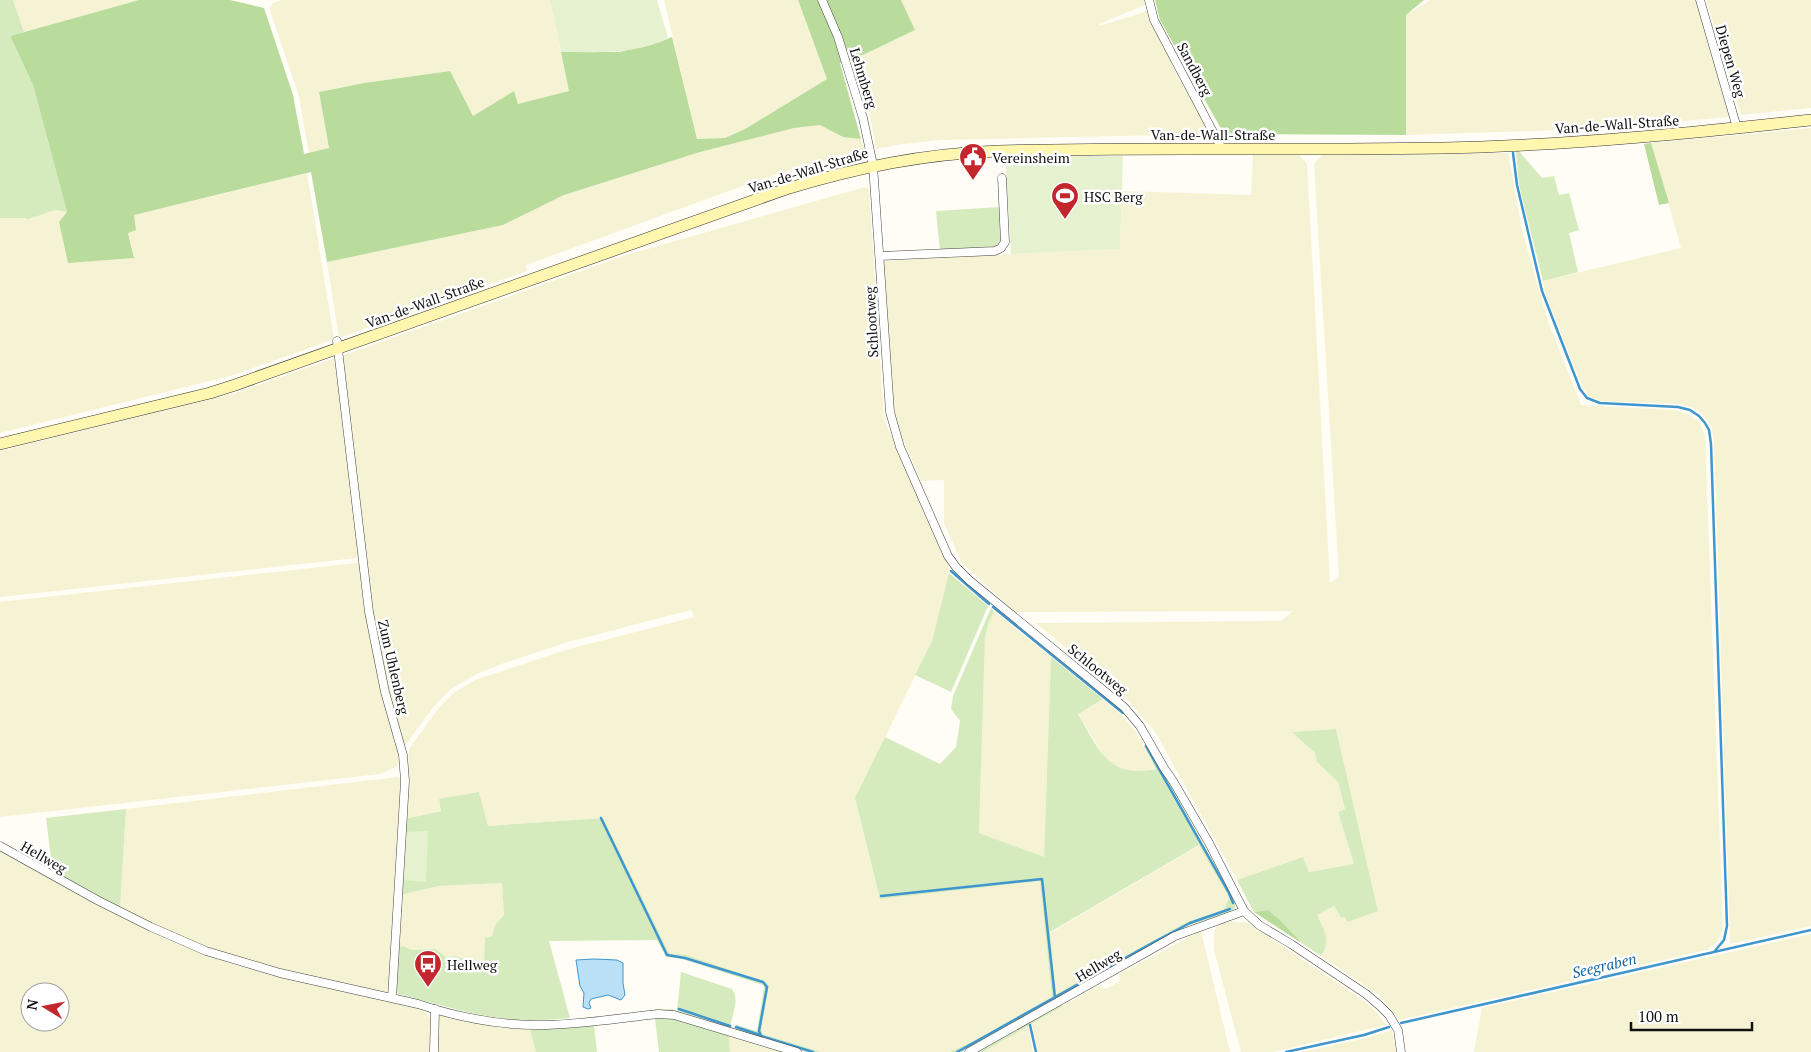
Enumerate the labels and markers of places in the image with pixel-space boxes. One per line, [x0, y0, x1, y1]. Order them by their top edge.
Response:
public building icon: Vereinsheim [958, 142, 988, 181]
place label: Vereinsheim [992, 148, 1070, 167]
sports icon: HSC Berg [1050, 181, 1080, 220]
place label: HSC Berg [1084, 187, 1143, 206]
bus stop icon: Hellweg [413, 949, 443, 988]
place label: Hellweg [447, 955, 498, 974]

